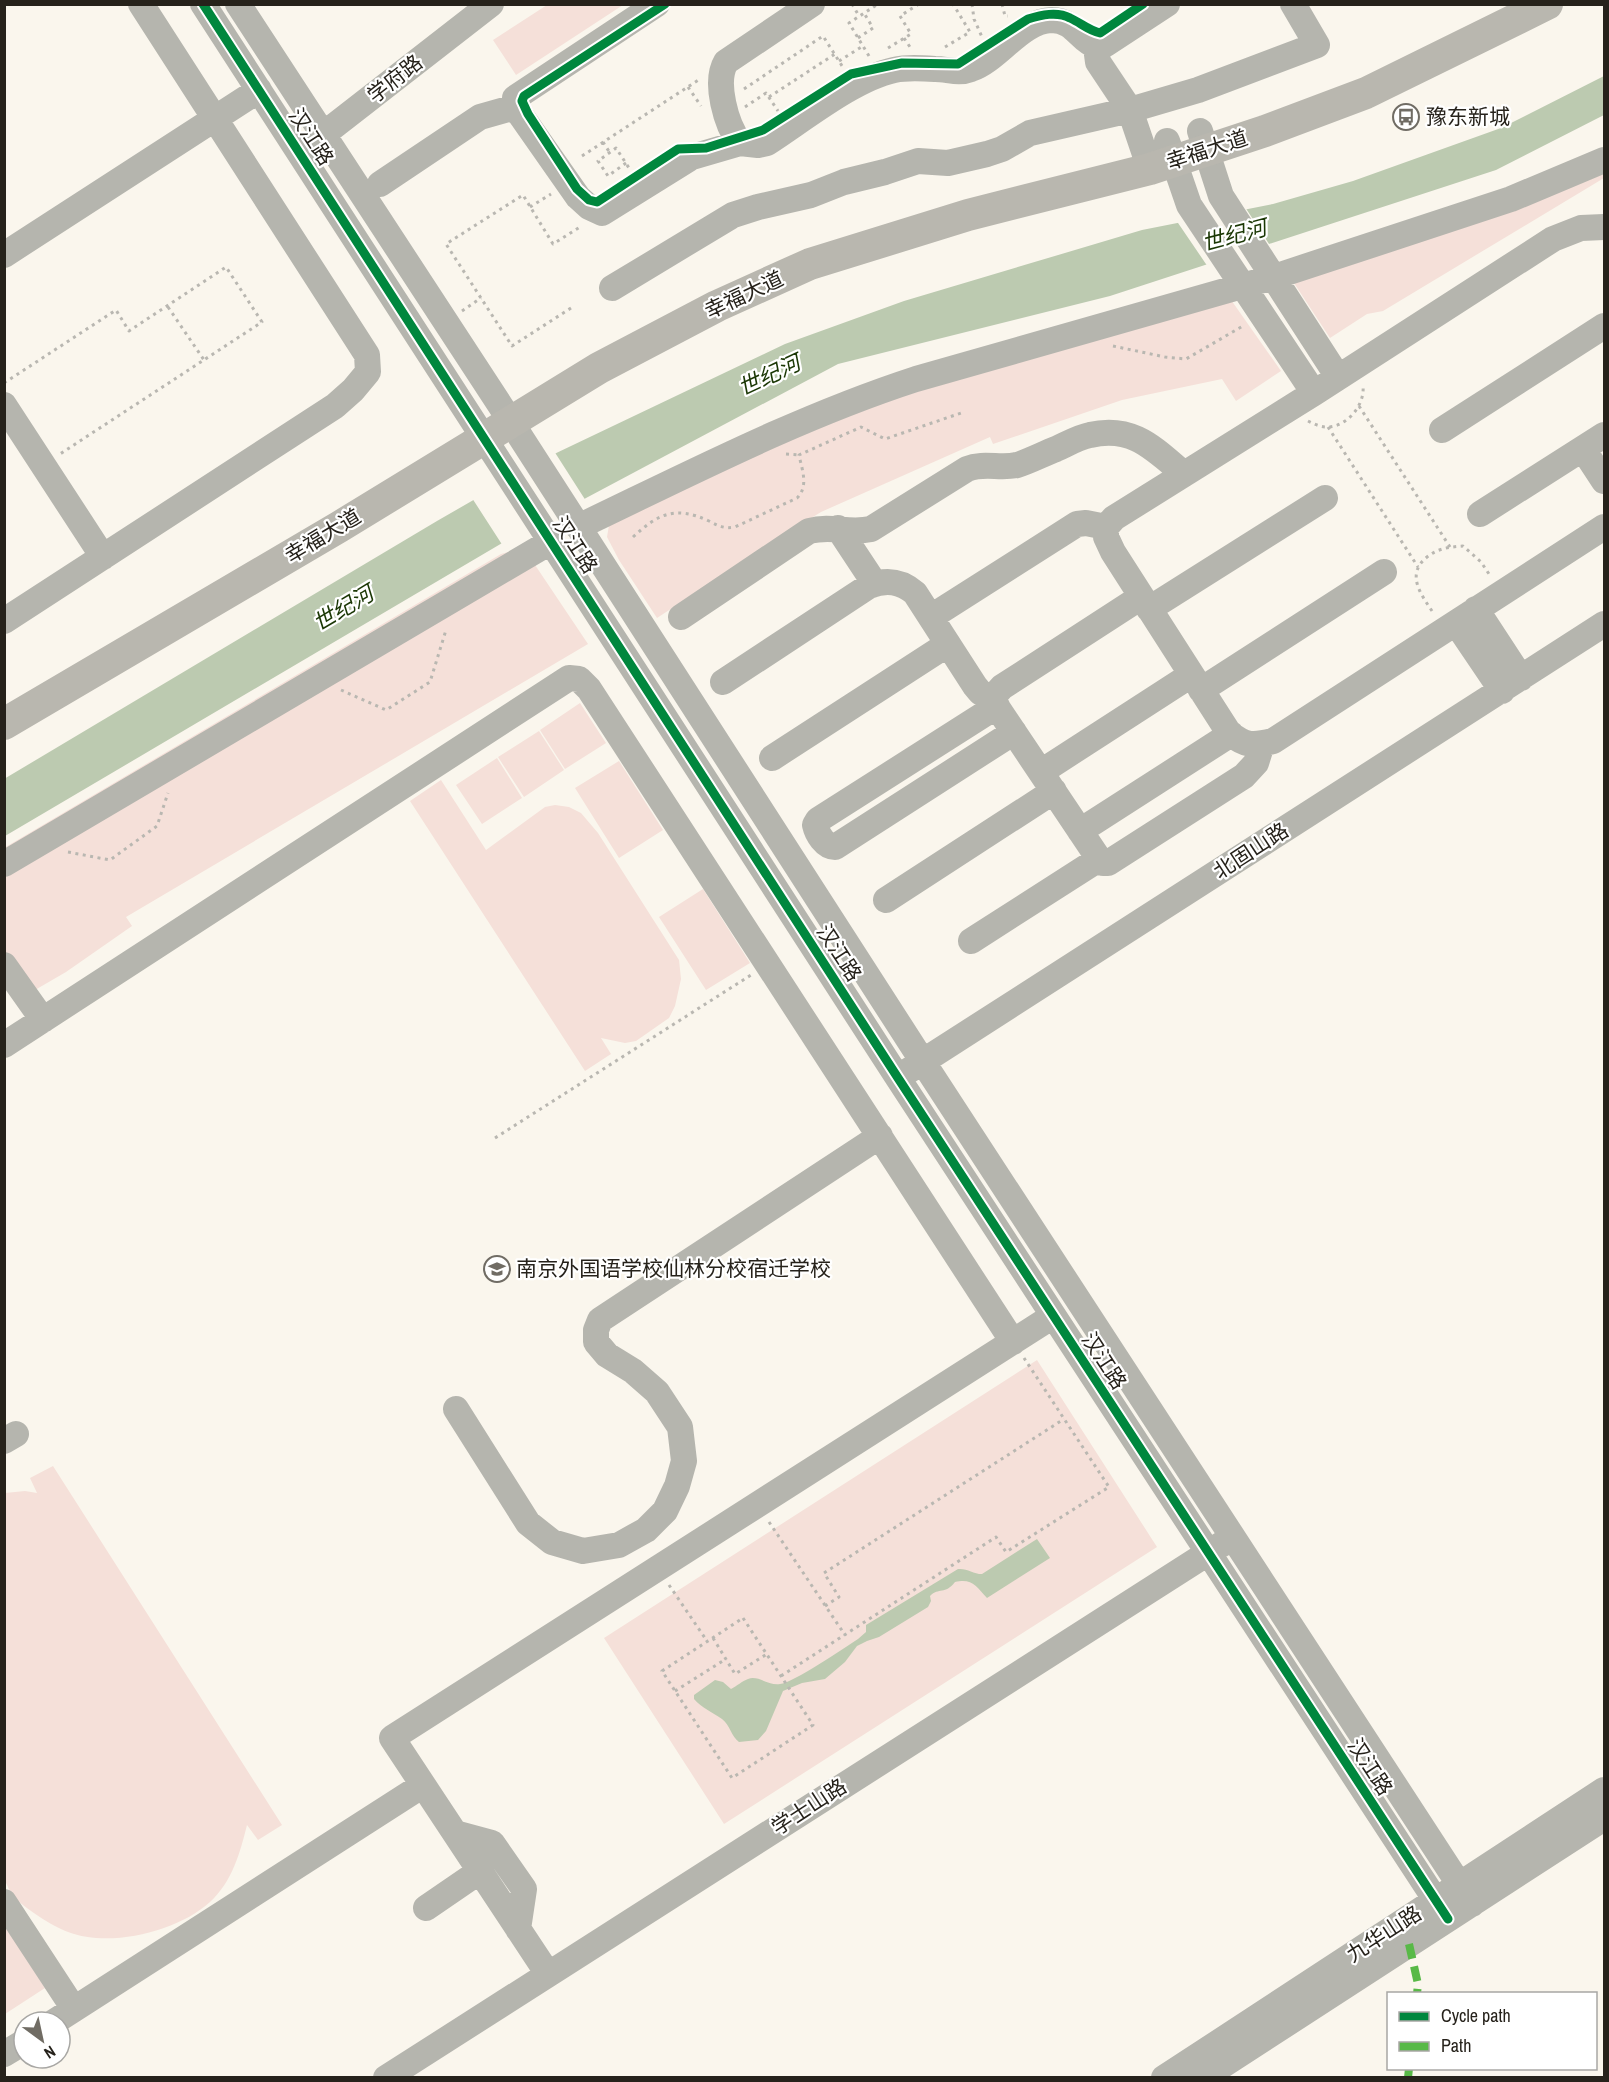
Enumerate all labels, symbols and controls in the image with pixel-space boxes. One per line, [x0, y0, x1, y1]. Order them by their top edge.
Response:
street label: 学府路 [361, 48, 428, 109]
street label: 汉江路 [282, 102, 341, 171]
bus stop icon: 豫东新城 [1391, 102, 1421, 132]
place label: 豫东新城 [1426, 102, 1510, 131]
street label: 幸福大道 [1162, 123, 1251, 176]
water label: 世纪河 [1198, 211, 1274, 258]
street label: 幸福大道 [700, 264, 788, 325]
water label: 世纪河 [733, 346, 809, 403]
street label: 幸福大道 [279, 502, 366, 570]
street label: 汉江路 [546, 510, 605, 579]
water label: 世纪河 [307, 576, 382, 638]
street label: 北固山路 [1208, 816, 1294, 886]
street label: 汉江路 [810, 918, 869, 987]
school or university icon: 南京外国语学校仙林分校宿迁学校 [482, 1254, 512, 1284]
place label: 南京外国语学校仙林分校宿迁学校 [516, 1254, 831, 1283]
street label: 汉江路 [1075, 1326, 1134, 1395]
street label: 汉江路 [1341, 1732, 1400, 1801]
street label: 学士山路 [766, 1772, 852, 1842]
street label: 九华山路 [1341, 1899, 1427, 1969]
legend [1387, 1992, 1597, 2070]
text: Cycle path [1441, 2003, 1511, 2028]
north arrow [12, 2010, 72, 2070]
text: Path [1441, 2033, 1471, 2058]
text: N [40, 2041, 60, 2064]

